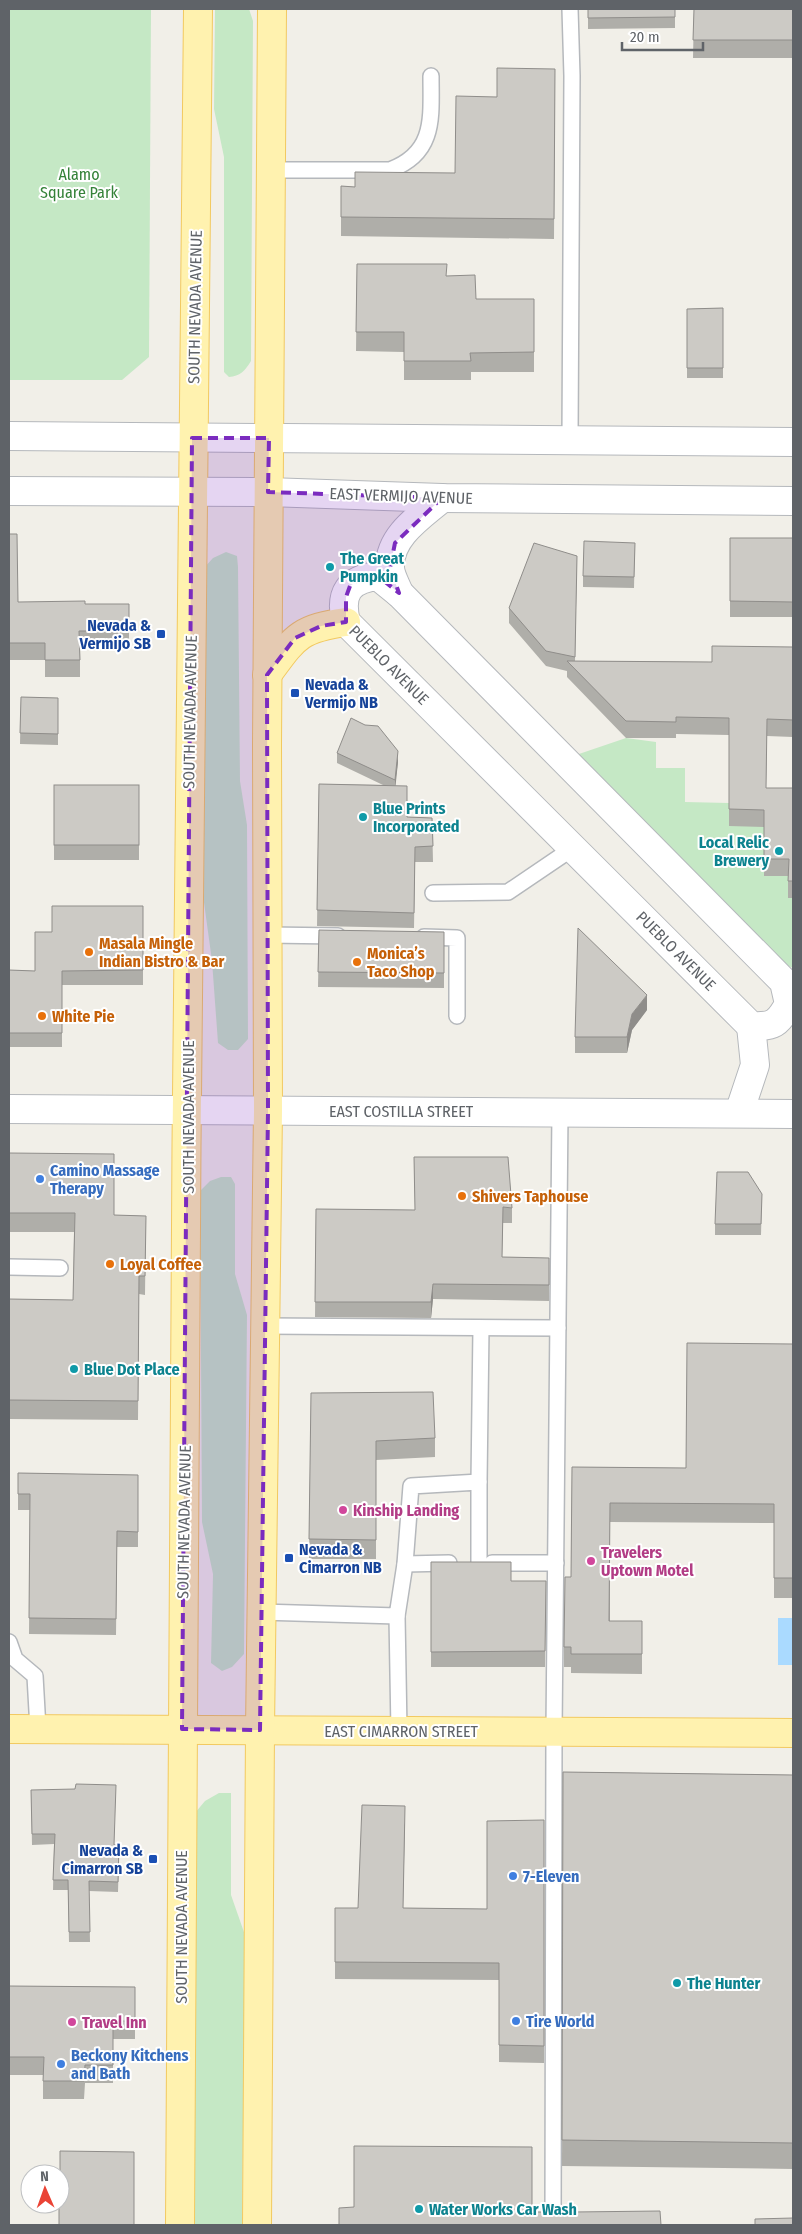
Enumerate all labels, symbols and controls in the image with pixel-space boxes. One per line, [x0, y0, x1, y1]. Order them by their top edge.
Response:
scale bar [622, 20, 703, 52]
text: 20 m [630, 28, 660, 46]
park label: Alamo Square Park [40, 165, 119, 202]
street label: SOUTH NEVADA AVENUE [184, 230, 206, 384]
street label: EAST VERMIJO AVENUE [329, 484, 473, 508]
place label: The Great Pumpkin [340, 549, 404, 586]
marker: The Great Pumpkin [324, 561, 336, 573]
place label: Nevada & Vermijo SB [78, 616, 151, 653]
street label: PUEBLO AVENUE [345, 621, 433, 709]
marker: Nevada & Vermijo SB [155, 628, 167, 640]
street label: SOUTH NEVADA AVENUE [179, 635, 201, 789]
place label: Nevada & Vermijo NB [304, 675, 378, 712]
marker: Nevada & Vermijo NB [289, 687, 301, 699]
place label: Blue Prints Incorporated [373, 799, 460, 836]
marker: Blue Prints Incorporated [357, 811, 369, 823]
place label: Local Relic Brewery [699, 833, 769, 870]
marker: Local Relic Brewery [773, 845, 785, 857]
street label: PUEBLO AVENUE [632, 907, 720, 995]
place label: Masala Mingle Indian Bistro & Bar [99, 934, 225, 971]
place label: Monica’s Taco Shop [367, 944, 435, 981]
marker: Masala Mingle Indian Bistro & Bar [83, 946, 95, 958]
marker: Monica’s Taco Shop [351, 956, 363, 968]
place label: White Pie [52, 1007, 115, 1026]
marker: White Pie [36, 1010, 48, 1022]
street label: SOUTH NEVADA AVENUE [179, 1040, 198, 1194]
street label: EAST COSTILLA STREET [329, 1102, 474, 1121]
place label: Camino Massage Therapy [50, 1161, 160, 1198]
marker: Camino Massage Therapy [34, 1173, 46, 1185]
place label: Shivers Taphouse [472, 1187, 588, 1206]
marker: Shivers Taphouse [456, 1190, 468, 1202]
place label: Loyal Coffee [120, 1255, 202, 1274]
marker: Loyal Coffee [104, 1258, 116, 1270]
place label: Blue Dot Place [84, 1360, 180, 1379]
marker: Blue Dot Place [68, 1363, 80, 1375]
street label: SOUTH NEVADA AVENUE [173, 1445, 195, 1599]
place label: Kinship Landing [353, 1501, 459, 1520]
marker: Kinship Landing [337, 1504, 349, 1516]
place label: Nevada & Cimarron NB [299, 1540, 382, 1577]
place label: Travelers Uptown Motel [601, 1543, 694, 1580]
marker: Nevada & Cimarron NB [283, 1552, 295, 1564]
marker: Travelers Uptown Motel [585, 1555, 597, 1567]
street label: EAST CIMARRON STREET [324, 1722, 478, 1741]
place label: Nevada & Cimarron SB [62, 1841, 143, 1878]
street label: SOUTH NEVADA AVENUE [172, 1850, 191, 2004]
marker: Nevada & Cimarron SB [147, 1853, 159, 1865]
place label: 7-Eleven [523, 1867, 579, 1886]
marker: 7-Eleven [507, 1870, 519, 1882]
place label: The Hunter [687, 1974, 760, 1993]
marker: The Hunter [671, 1977, 683, 1989]
place label: Tire World [526, 2012, 594, 2031]
place label: Travel Inn [82, 2013, 147, 2032]
marker: Tire World [510, 2015, 522, 2027]
marker: Travel Inn [66, 2016, 78, 2028]
place label: Beckony Kitchens and Bath [71, 2046, 188, 2083]
marker: Beckony Kitchens and Bath [55, 2058, 67, 2070]
north arrow [20, 2164, 70, 2214]
text: N [40, 2168, 49, 2185]
place label: Water Works Car Wash [429, 2200, 577, 2219]
marker: Water Works Car Wash [413, 2203, 425, 2215]

